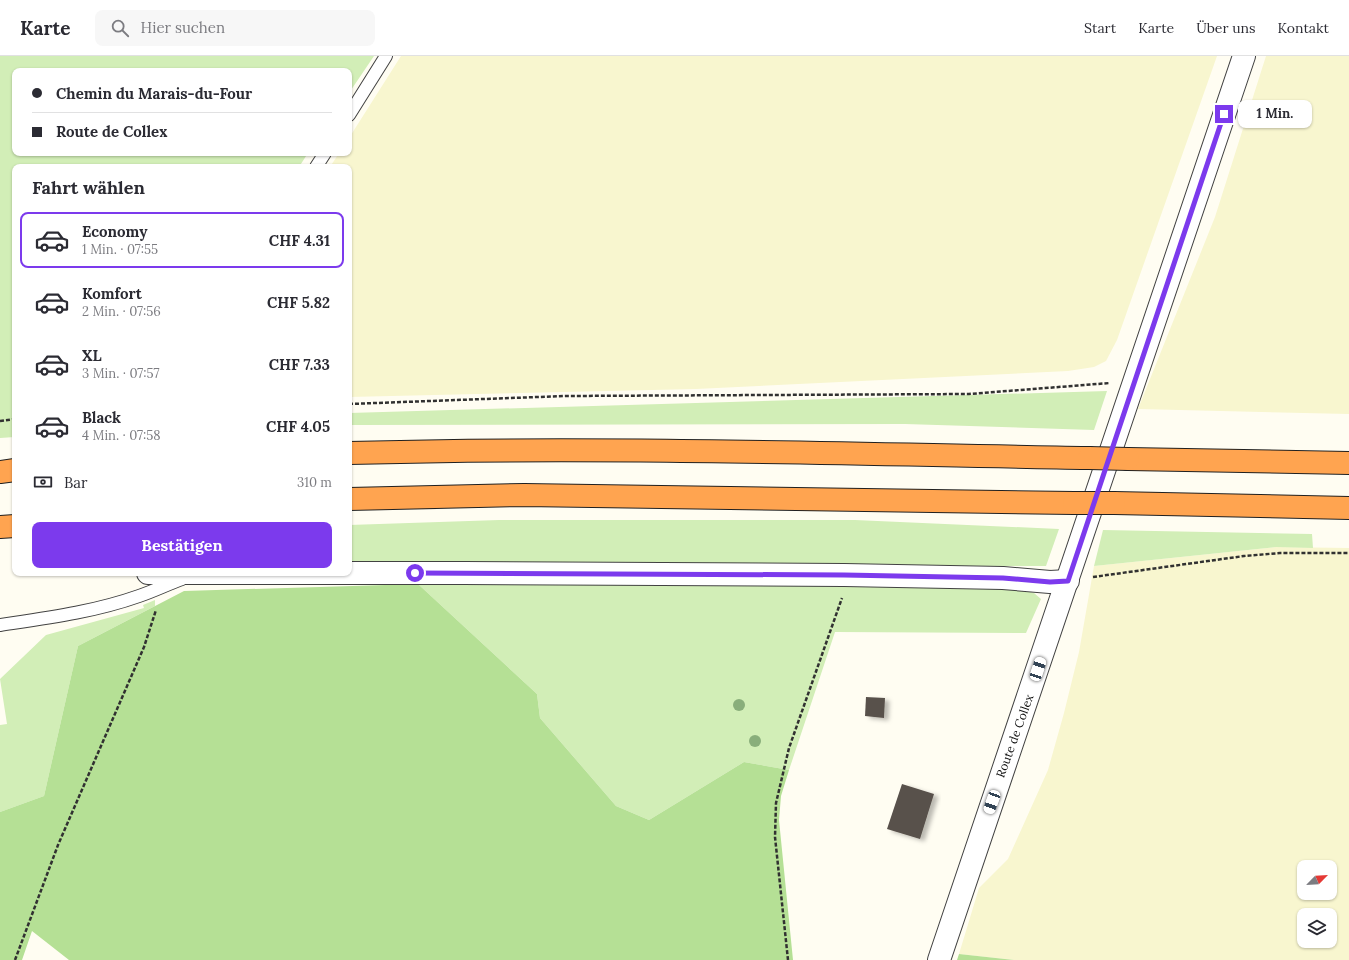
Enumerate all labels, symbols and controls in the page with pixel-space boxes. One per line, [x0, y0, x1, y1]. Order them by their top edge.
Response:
search box [95, 10, 375, 46]
text: Karte [20, 16, 71, 40]
icon: search [109, 17, 131, 39]
text: Hier suchen [141, 18, 225, 37]
text: Start [1084, 19, 1116, 37]
text: Karte [1138, 19, 1174, 37]
text: Über uns [1196, 19, 1256, 37]
text: Kontakt [1278, 19, 1329, 37]
text: Chemin du Marais-du-Four [56, 84, 252, 103]
callout: 1 Min. [1238, 100, 1312, 128]
route end [1215, 105, 1233, 123]
text: 1 Min. [1257, 105, 1293, 122]
text: Route de Collex [56, 122, 167, 141]
text: Fahrt wählen [32, 176, 145, 199]
icon: car [34, 222, 70, 258]
text: Economy [82, 222, 147, 241]
text: CHF 4.31 [269, 231, 330, 250]
text: 1 Min. · 07:55 [82, 241, 158, 258]
icon: car [34, 284, 70, 320]
text: Komfort [82, 284, 142, 303]
text: CHF 5.82 [267, 293, 330, 312]
text: 2 Min. · 07:56 [82, 303, 161, 320]
icon: car [34, 346, 70, 382]
text: XL [82, 346, 102, 365]
text: CHF 7.33 [269, 355, 330, 374]
text: 3 Min. · 07:57 [82, 365, 160, 382]
icon: car [34, 408, 70, 444]
text: Black [82, 408, 121, 427]
text: CHF 4.05 [266, 417, 330, 436]
text: 4 Min. · 07:58 [82, 427, 161, 444]
icon: cash [32, 471, 54, 493]
text: Bar [64, 473, 88, 492]
text: 310 m [297, 474, 332, 491]
button: Bestätigen [32, 522, 332, 568]
route start [406, 564, 424, 582]
car [1029, 656, 1047, 682]
street label: Route de Collex [993, 692, 1037, 780]
car [982, 789, 1002, 815]
north arrow [1297, 860, 1337, 900]
map controls [1297, 860, 1337, 948]
button: layers [1297, 908, 1337, 948]

